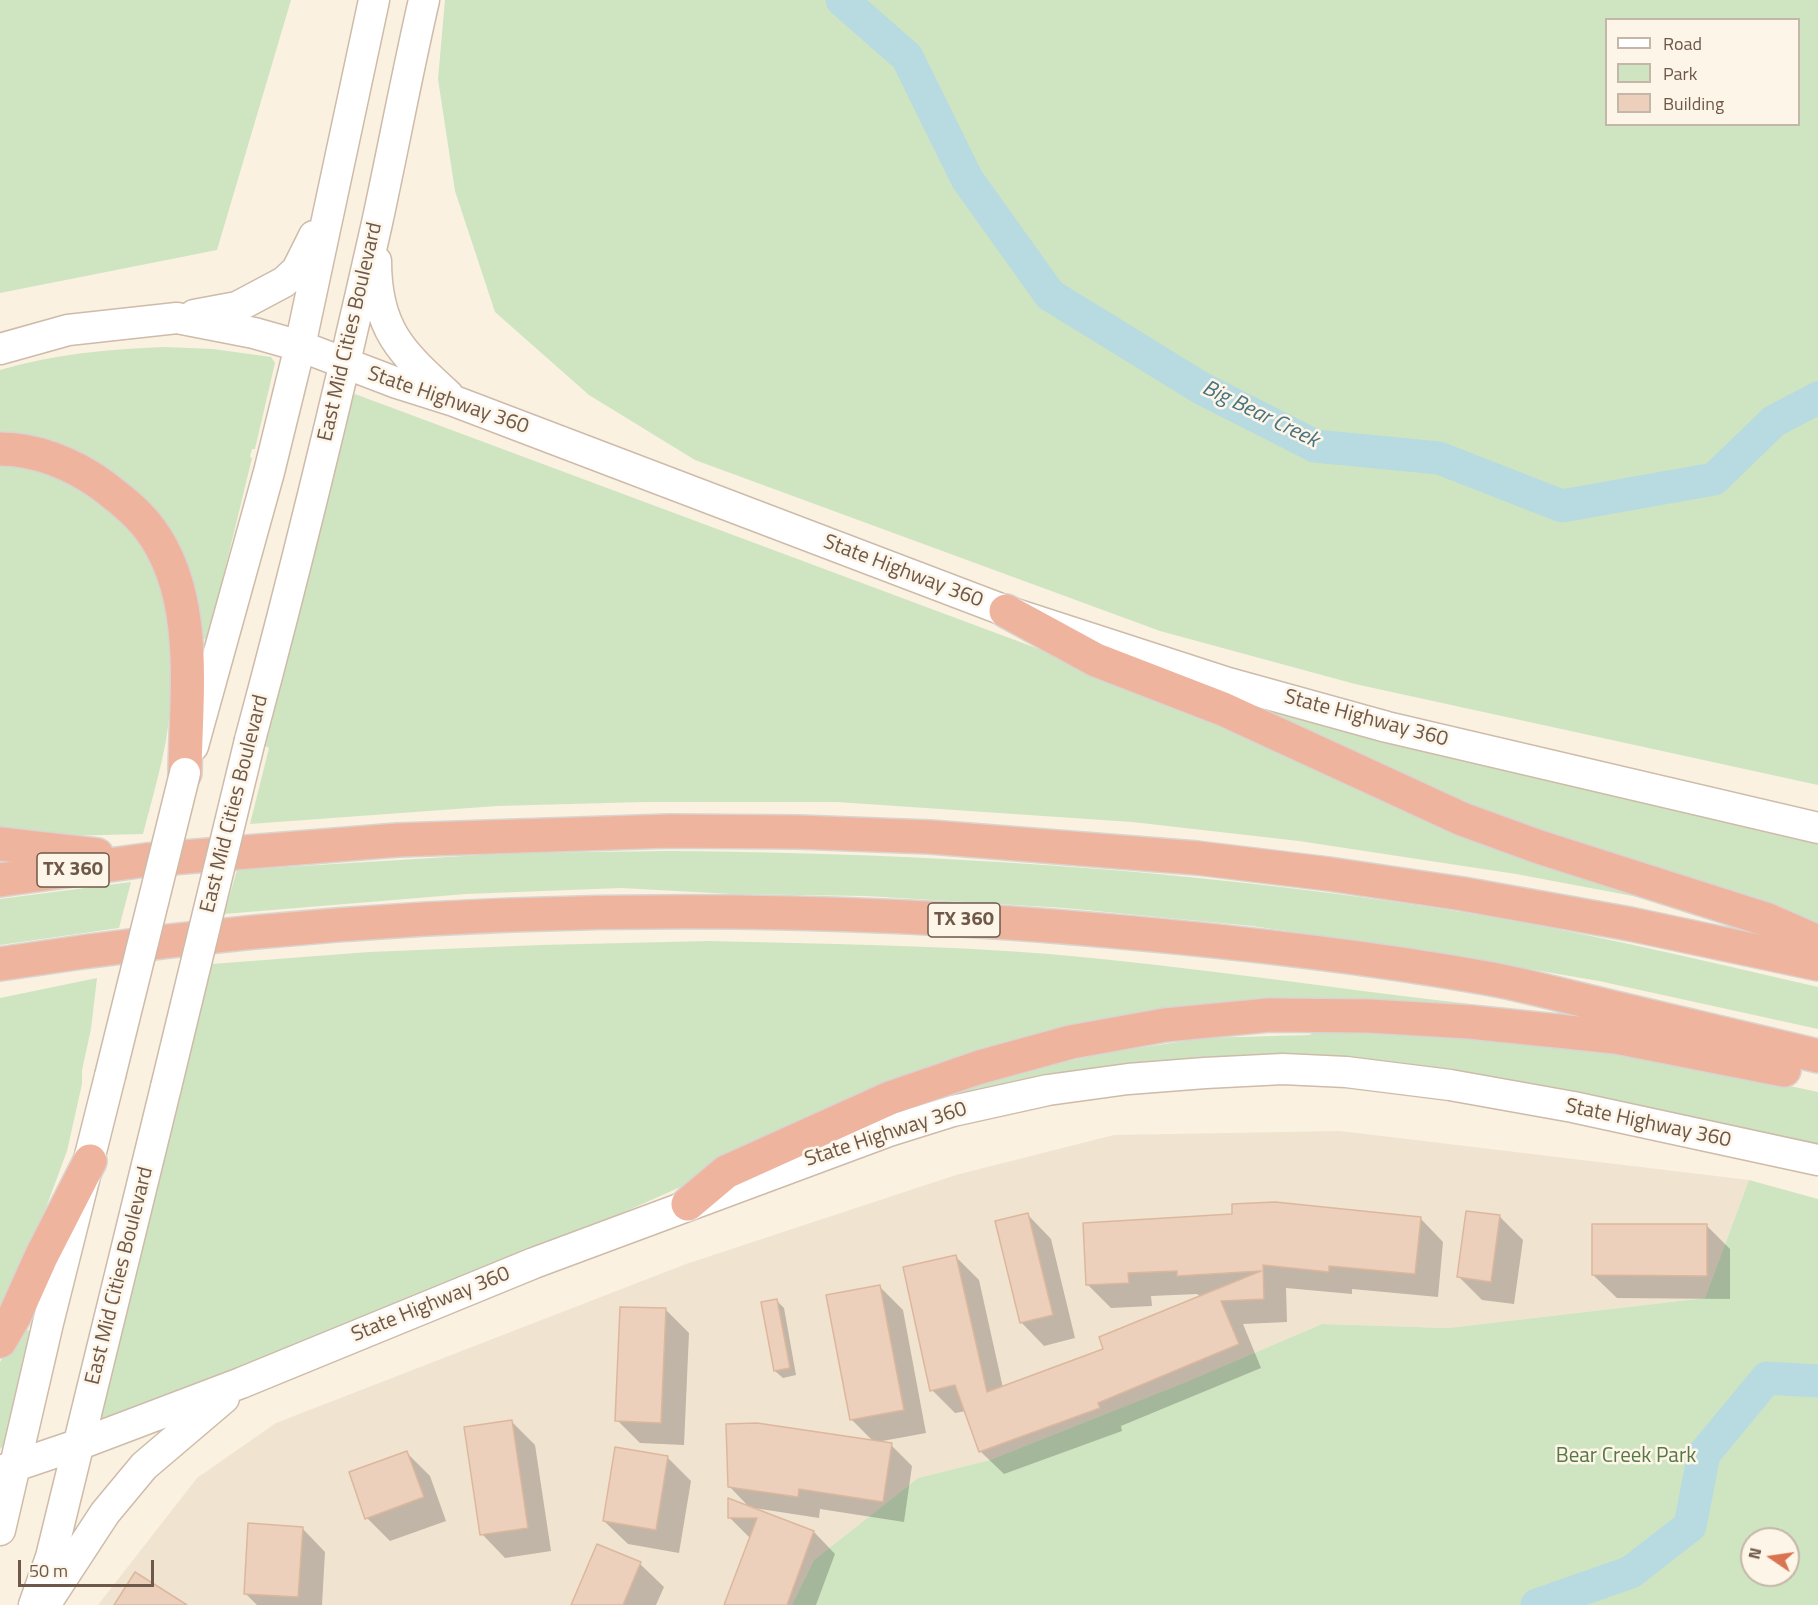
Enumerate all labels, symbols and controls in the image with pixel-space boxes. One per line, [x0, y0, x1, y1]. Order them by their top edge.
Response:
legend [1605, 18, 1800, 126]
text: Road [1663, 30, 1702, 57]
text: Park [1663, 60, 1697, 87]
text: Building [1663, 90, 1724, 117]
street label: East Mid Cities Boulevard [314, 220, 388, 444]
street label: State Highway 360 [364, 362, 532, 440]
water label: Big Bear Creek [1198, 376, 1322, 454]
street label: State Highway 360 [820, 530, 986, 614]
street label: State Highway 360 [1281, 685, 1451, 753]
street label: East Mid Cities Boulevard [196, 692, 274, 916]
road number: TX 360 [37, 853, 109, 887]
road number: TX 360 [928, 903, 1000, 937]
street label: State Highway 360 [1563, 1094, 1733, 1154]
street label: State Highway 360 [802, 1097, 970, 1173]
street label: East Mid Cities Boulevard [81, 1164, 159, 1388]
street label: State Highway 360 [348, 1262, 514, 1348]
park label: Bear Creek Park [1556, 1444, 1696, 1470]
north arrow [1740, 1527, 1800, 1587]
text: N [1741, 1545, 1767, 1562]
scale bar [21, 1548, 158, 1586]
text: 50 m [29, 1557, 68, 1584]

